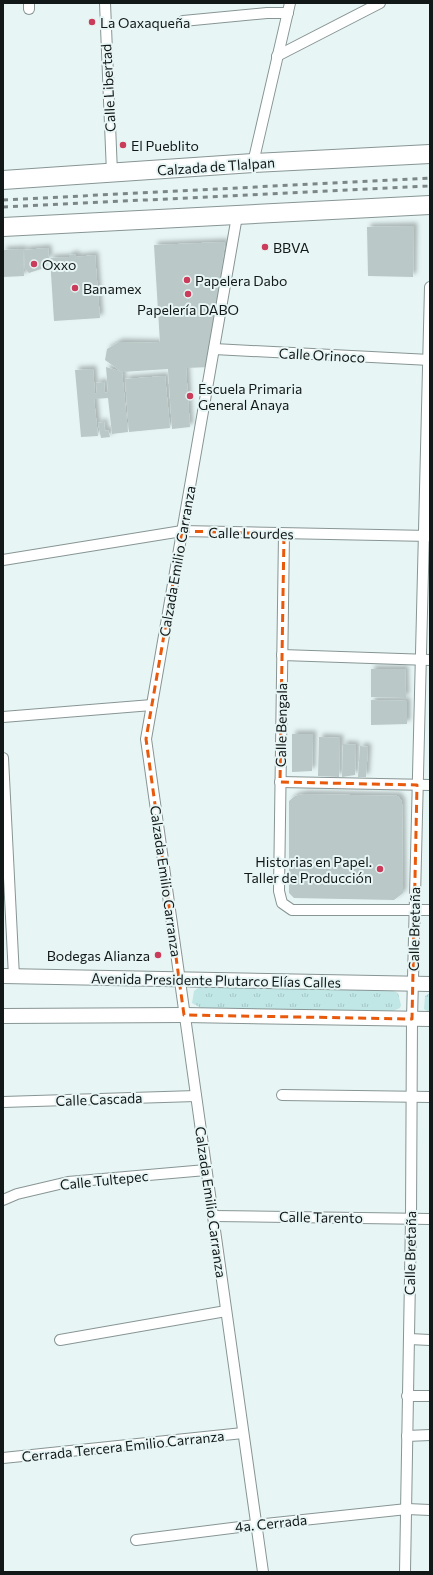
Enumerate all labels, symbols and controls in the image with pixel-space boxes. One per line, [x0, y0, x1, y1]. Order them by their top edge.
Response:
place label: La Oaxaqueña [100, 14, 190, 31]
marker: La Oaxaqueña [87, 17, 97, 27]
street label: Calle Libertad [97, 44, 119, 132]
place label: El Pueblito [131, 137, 199, 154]
marker: El Pueblito [118, 140, 128, 150]
street label: Calzada de Tlalpan [157, 153, 275, 179]
place label: BBVA [273, 239, 310, 256]
marker: BBVA [260, 242, 270, 252]
place label: Oxxo [42, 256, 76, 273]
marker: Oxxo [29, 259, 39, 269]
place label: Papelera Dabo [195, 272, 287, 289]
marker: Papelera Dabo [182, 275, 192, 285]
place label: Banamex [83, 280, 142, 297]
marker: Banamex [70, 283, 80, 293]
marker: Papelería DABO [183, 289, 193, 299]
place label: Papelería DABO [137, 301, 239, 318]
street label: Calle Orinoco [278, 344, 366, 366]
place label: Escuela Primaria General Anaya [198, 380, 302, 413]
marker: Escuela Primaria General Anaya [185, 391, 195, 401]
street label: Calzada Emilio Carranza [155, 484, 199, 638]
street label: Calle Lourdes [208, 524, 294, 542]
street label: Calle Bengala [272, 683, 290, 767]
street label: Calzada Emilio Carranza [147, 804, 185, 958]
place label: Historias en Papel. Taller de Producción [244, 853, 372, 886]
marker: Historias en Papel. Taller de Producción [375, 864, 385, 874]
street label: Calle Bretaña [405, 887, 423, 971]
place label: Bodegas Alianza [47, 947, 150, 964]
marker: Bodegas Alianza [153, 950, 163, 960]
street label: Avenida Presidente Plutarco Elías Calles [91, 969, 341, 991]
street label: Calle Cascada [55, 1089, 143, 1109]
street label: Calzada Emilio Carranza [192, 1125, 230, 1279]
street label: Calle Tultepec [59, 1167, 149, 1193]
street label: Calle Tarento [279, 1208, 363, 1226]
street label: Calle Bretaña [401, 1211, 419, 1295]
street label: Cerrada Tercera Emilio Carranza [21, 1427, 225, 1465]
street label: 4a. Cerrada [234, 1511, 308, 1535]

